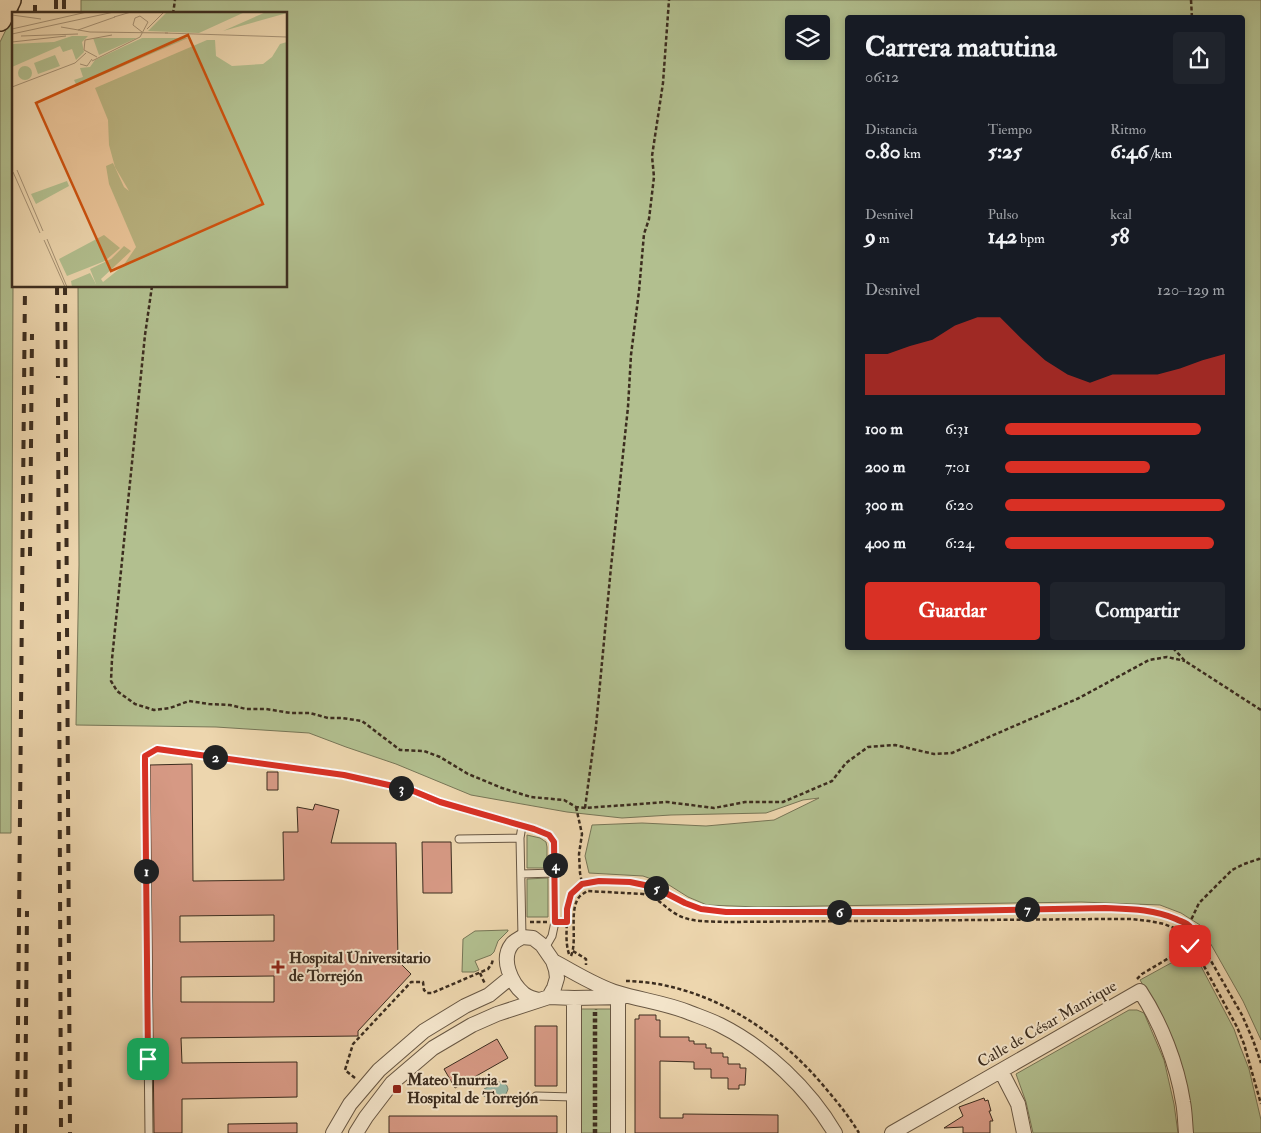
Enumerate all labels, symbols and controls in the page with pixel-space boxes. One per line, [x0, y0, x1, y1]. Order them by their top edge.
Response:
inset map [12, 12, 288, 288]
map controls [785, 15, 830, 60]
button: layers [785, 15, 830, 60]
text: Carrera matutina [865, 30, 1056, 65]
button: share [1173, 32, 1225, 84]
text: 06:12 [865, 67, 899, 87]
text: Distancia [865, 121, 918, 138]
text: Tiempo [988, 121, 1032, 138]
text: Ritmo [1110, 121, 1146, 138]
text: 0.80 [865, 138, 900, 165]
text: 5:25 [988, 138, 1022, 165]
text: 6:46 [1110, 138, 1148, 165]
text: km [900, 145, 921, 162]
text: /km [1148, 145, 1172, 162]
text: Desnivel [865, 206, 913, 223]
text: Pulso [988, 206, 1018, 223]
text: kcal [1110, 206, 1132, 223]
text: 9 [865, 223, 876, 250]
text: 142 [988, 223, 1017, 250]
text: 58 [1110, 223, 1129, 250]
text: m [876, 230, 890, 247]
text: bpm [1017, 230, 1045, 247]
text: Desnivel [865, 280, 920, 300]
text: 120–129 m [1157, 280, 1225, 300]
text: 100 m [865, 419, 903, 439]
text: 6:31 [945, 419, 969, 439]
text: 200 m [865, 457, 905, 477]
text: 7:01 [945, 457, 970, 477]
text: 300 m [865, 495, 903, 515]
text: 6:20 [945, 495, 973, 515]
text: 400 m [865, 533, 906, 553]
text: 6:24 [945, 533, 974, 553]
button: Guardar [865, 582, 1040, 640]
button: Compartir [1050, 582, 1225, 640]
pin: 2 [202, 744, 228, 770]
text: 2 [212, 749, 219, 766]
pin: 3 [388, 776, 414, 800]
text: 3 [399, 780, 404, 797]
pin: 4 [542, 852, 568, 878]
text: 4 [552, 857, 559, 874]
pin: 1 [134, 858, 158, 884]
text: 1 [144, 863, 149, 880]
pin: 5 [644, 876, 668, 900]
text: 5 [653, 880, 660, 897]
pin: 7 [1014, 896, 1040, 922]
pin: 6 [826, 900, 852, 924]
text: 7 [1024, 901, 1031, 918]
text: 6 [836, 904, 843, 921]
pin [1169, 925, 1211, 967]
icon: check [1176, 932, 1204, 960]
place label: Hospital Universitario de Torrejón [289, 948, 431, 986]
marker: Hospital Universitario de Torrejón [271, 960, 285, 974]
street label: Calle de César Manrique [974, 976, 1121, 1072]
pin [127, 1038, 169, 1080]
icon: arrive [134, 1045, 162, 1073]
place label: Mateo Inurria - Hospital de Torrejón [406, 1070, 539, 1109]
marker: Mateo Inurria - Hospital de Torrejón [391, 1083, 403, 1095]

